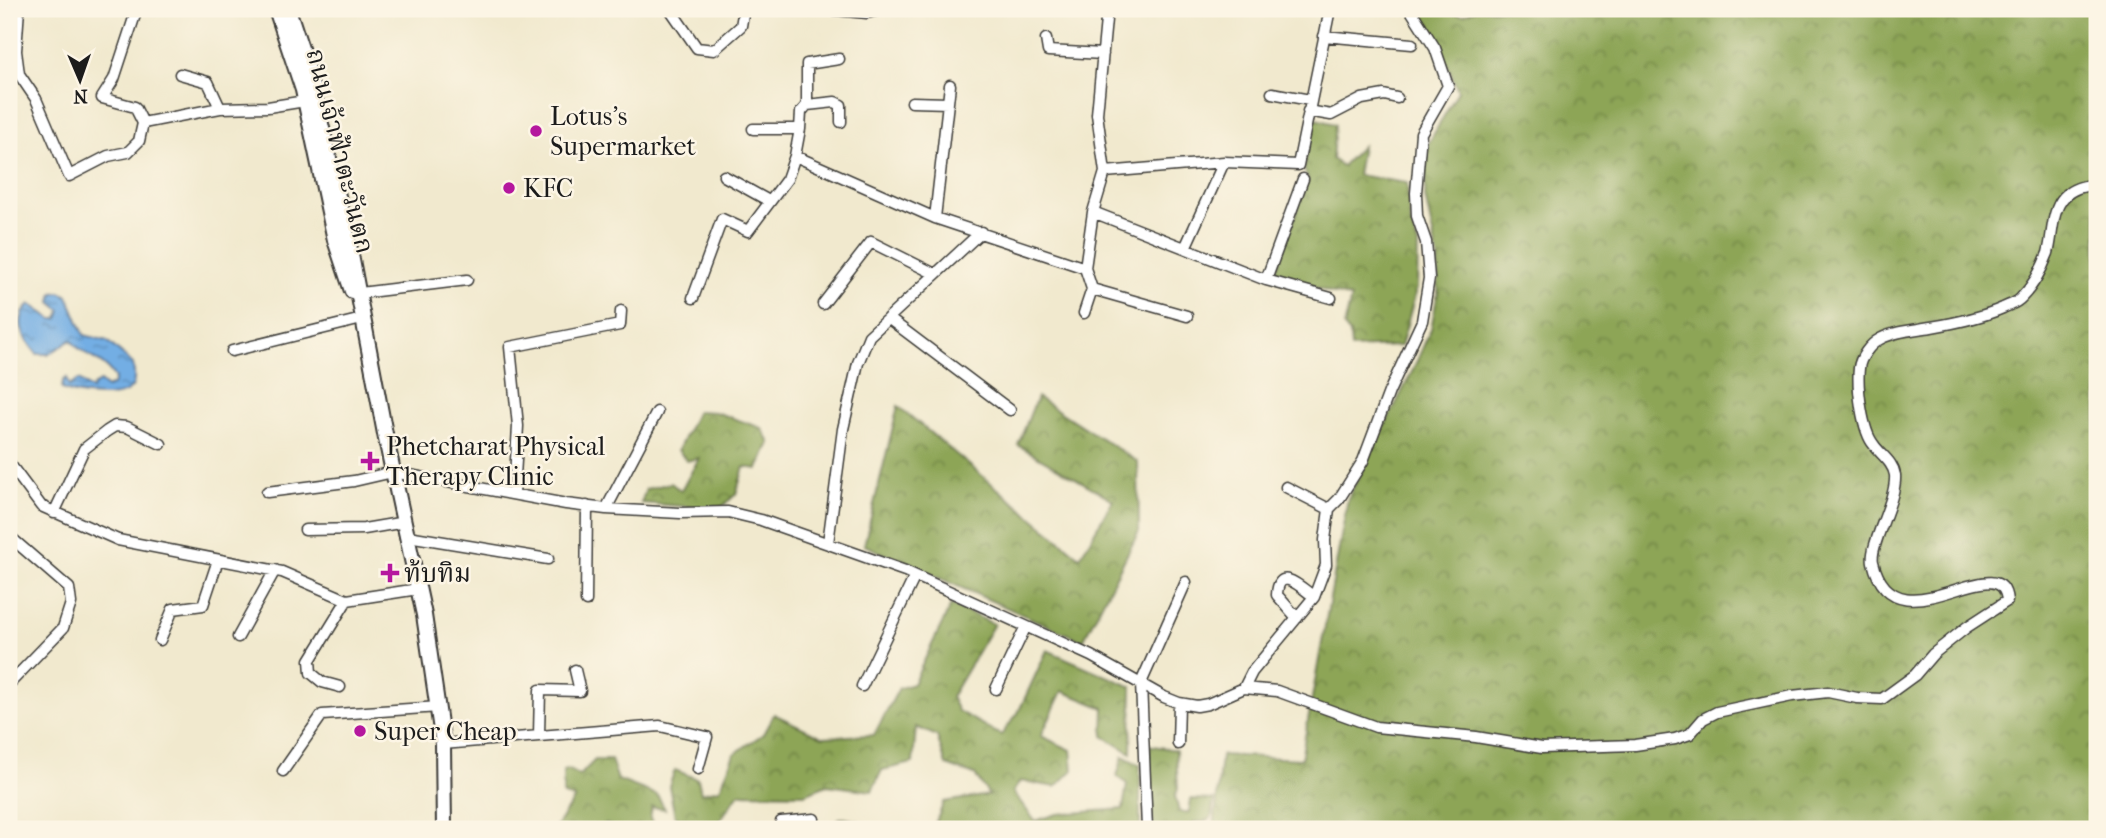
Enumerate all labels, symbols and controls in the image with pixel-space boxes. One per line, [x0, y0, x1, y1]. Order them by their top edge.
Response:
street label: ถนนเจ้าฟ้าตะวันตก [300, 45, 380, 257]
north arrow [46, 46, 116, 116]
text: N [72, 85, 88, 107]
place label: Lotus's Supermarket [550, 101, 696, 162]
marker: Lotus's Supermarket [528, 123, 544, 139]
place label: KFC [523, 173, 573, 204]
marker: KFC [501, 180, 517, 196]
place label: Phetcharat Physical Therapy Clinic [386, 431, 605, 492]
marker: Phetcharat Physical Therapy Clinic [360, 451, 380, 471]
place label: ท้บทิม [404, 558, 471, 589]
marker: ท้บทิม [382, 565, 398, 581]
place label: Super Cheap [374, 716, 517, 747]
marker: Super Cheap [352, 723, 368, 739]

